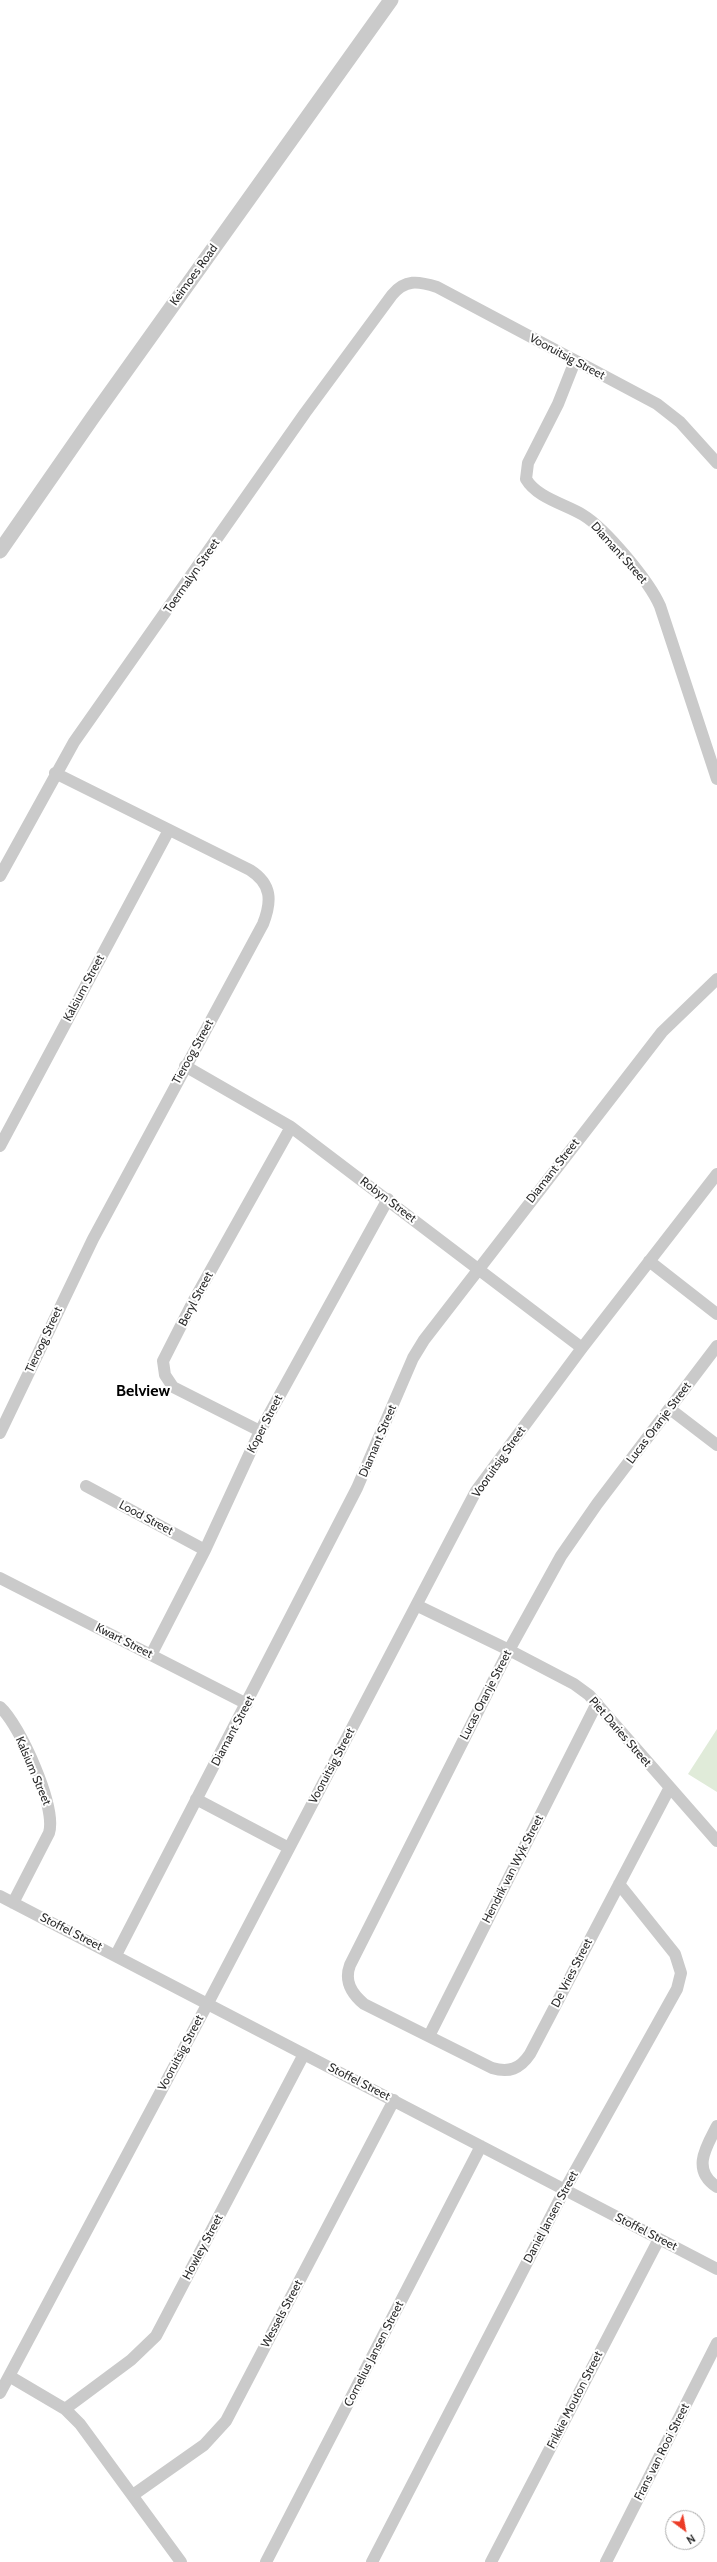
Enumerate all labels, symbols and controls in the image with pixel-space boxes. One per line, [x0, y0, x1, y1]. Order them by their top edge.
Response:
street label: Keimoes Road [167, 242, 221, 308]
street label: Vooruitsig Street [527, 331, 607, 383]
street label: Diamant Street [588, 519, 650, 587]
street label: Toermalyn Street [161, 536, 223, 616]
street label: Kalsium Street [60, 952, 108, 1024]
street label: Tieroog Street [169, 1017, 217, 1087]
street label: Diamant Street [523, 1136, 583, 1206]
street label: Robyn Street [357, 1174, 419, 1226]
street label: Beryl Street [176, 1269, 216, 1329]
street label: Tieroog Street [22, 1305, 66, 1375]
street label: Lucas Oranje Street [624, 1379, 694, 1467]
district label: Belview [116, 1381, 170, 1401]
street label: Koper Street [244, 1393, 286, 1455]
street label: Diamant Street [356, 1403, 400, 1479]
street label: Vooruitsig Street [469, 1424, 529, 1500]
street label: Lood Street [116, 1498, 176, 1538]
street label: Kwart Street [93, 1621, 155, 1661]
street label: Lucas Oranje Street [457, 1648, 515, 1742]
street label: Diamant Street [208, 1693, 258, 1769]
street label: Piet Daries Street [586, 1694, 654, 1770]
street label: Vooruitsig Street [306, 1726, 358, 1806]
street label: Kalsium Street [12, 1734, 54, 1808]
street label: Hendrik van Wyk Street [479, 1813, 547, 1925]
street label: Stoffel Street [38, 1910, 104, 1954]
street label: De Vries Street [548, 1936, 596, 2010]
street label: Vooruitsig Street [155, 2013, 207, 2093]
street label: Stoffel Street [326, 2060, 392, 2104]
street label: Daniel Jansen Street [521, 2169, 581, 2265]
street label: Stoffel Street [613, 2210, 679, 2254]
street label: Howley Street [180, 2212, 226, 2282]
street label: Wessels Street [258, 2278, 306, 2350]
street label: Cornelius Jansen Street [341, 2299, 407, 2409]
street label: Frikkie Mouton Street [544, 2349, 606, 2451]
street label: Frans van Rooi Street [631, 2401, 693, 2503]
north arrow [665, 2510, 705, 2550]
text: N [684, 2531, 698, 2547]

